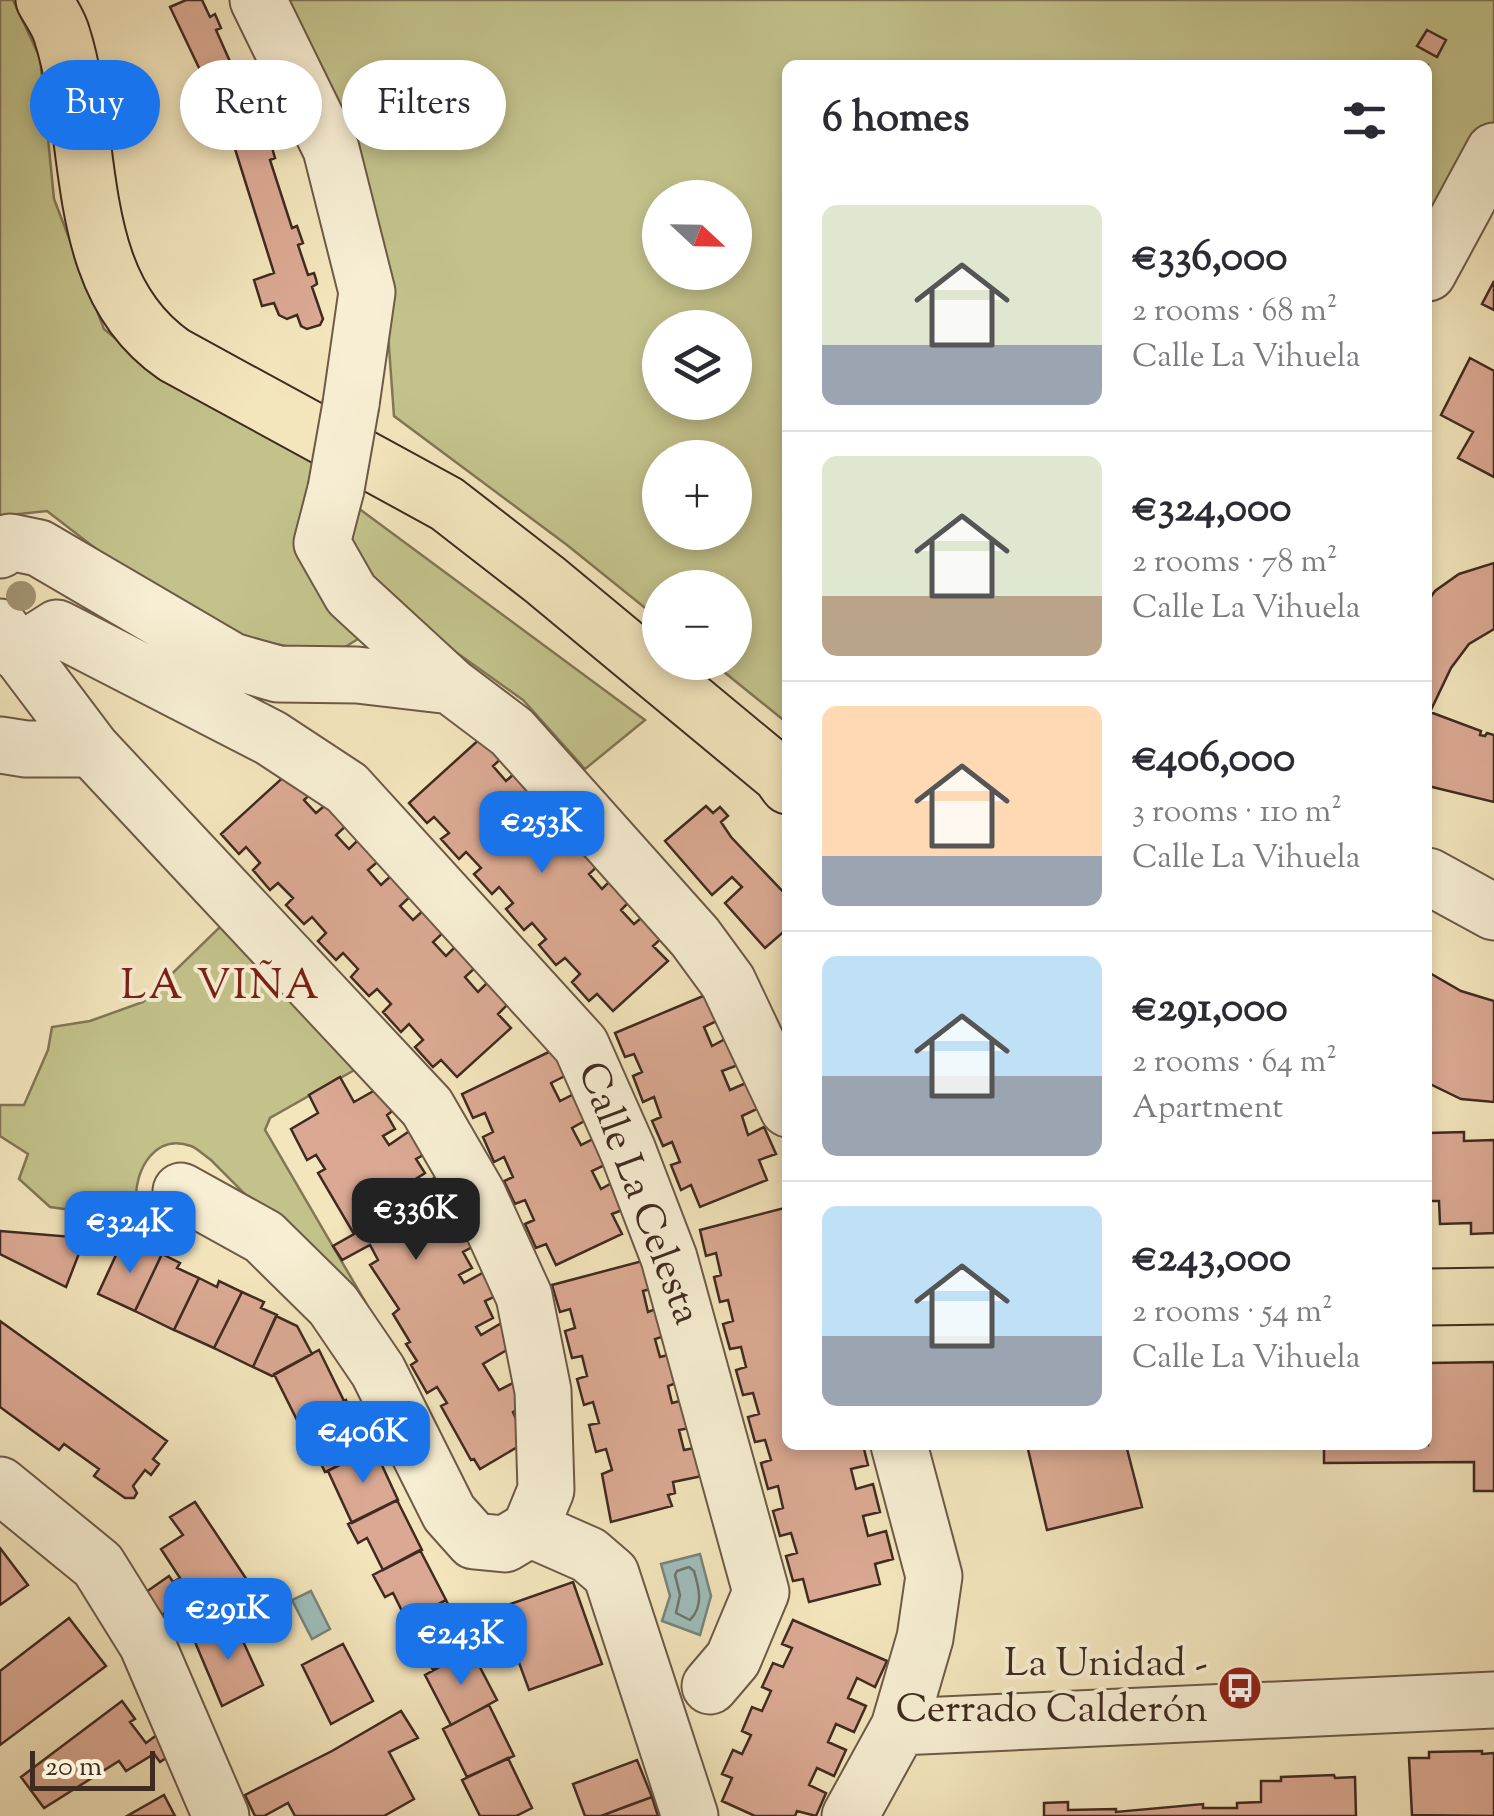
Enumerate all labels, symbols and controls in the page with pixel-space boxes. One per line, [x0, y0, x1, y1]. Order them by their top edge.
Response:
chip: Buy [30, 60, 160, 150]
chip: Rent [180, 60, 322, 150]
chip: Filters [342, 60, 506, 150]
text: 6 homes [822, 90, 969, 150]
icon: filters [1337, 93, 1392, 148]
north arrow [642, 180, 752, 290]
map controls [642, 180, 752, 680]
text: €336,000 [1132, 229, 1287, 289]
icon: home [902, 245, 1022, 365]
text: 2 rooms · 68 m² [1132, 289, 1338, 335]
button: layers [642, 310, 752, 420]
text: Calle La Vihuela [1132, 335, 1361, 381]
button: + [642, 440, 752, 550]
text: €324,000 [1132, 480, 1292, 540]
icon: home [902, 496, 1022, 616]
text: 2 rooms · 78 m² [1132, 540, 1338, 586]
button: − [642, 570, 752, 680]
text: Calle La Vihuela [1132, 586, 1361, 632]
text: €406,000 [1132, 730, 1295, 790]
icon: home [902, 746, 1022, 866]
text: 3 rooms · 110 m² [1132, 790, 1342, 836]
pin: €253K [472, 791, 612, 876]
text: €253K [501, 800, 583, 846]
text: Calle La Vihuela [1132, 836, 1361, 882]
district label: LA VIÑA [121, 958, 321, 1018]
text: €291,000 [1132, 980, 1288, 1040]
icon: home [902, 996, 1022, 1116]
text: 2 rooms · 64 m² [1132, 1040, 1337, 1086]
street label: Calle La Celesta [561, 1054, 713, 1334]
text: Apartment [1132, 1086, 1283, 1132]
pin: €336K [346, 1178, 486, 1263]
text: €336K [374, 1187, 458, 1233]
pin: €324K [60, 1191, 200, 1276]
text: €324K [87, 1200, 173, 1246]
text: €243,000 [1132, 1230, 1291, 1290]
icon: home [902, 1246, 1022, 1366]
text: 2 rooms · 54 m² [1132, 1290, 1333, 1336]
text: Calle La Vihuela [1132, 1336, 1361, 1382]
pin: €406K [293, 1401, 433, 1486]
text: €406K [318, 1410, 408, 1456]
pin: €291K [158, 1578, 298, 1663]
text: €291K [186, 1587, 270, 1633]
pin: €243K [391, 1603, 531, 1688]
text: €243K [418, 1612, 504, 1658]
place label: La Unidad - Cerrado Calderón [896, 1637, 1208, 1740]
bus stop icon: La Unidad - Cerrado Calderón [1217, 1665, 1263, 1711]
scale bar [30, 1746, 155, 1790]
text: 20 m [45, 1748, 102, 1788]

